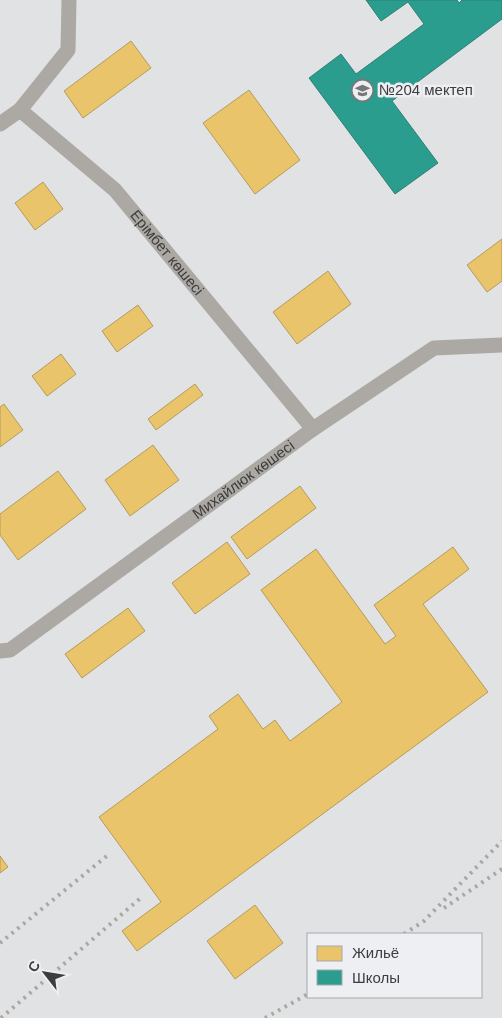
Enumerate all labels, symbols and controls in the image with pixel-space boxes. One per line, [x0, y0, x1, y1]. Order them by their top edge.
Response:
school or university icon: №204 мектеп [351, 78, 375, 102]
place label: №204 мектеп [379, 81, 473, 98]
street label: Ерімбет көшесі [127, 206, 207, 298]
street label: Михайлюк көшесі [189, 437, 297, 522]
legend [307, 933, 482, 998]
text: Жильё [352, 944, 399, 961]
north arrow [20, 948, 70, 998]
text: С [24, 958, 43, 975]
text: Школы [352, 969, 400, 986]

